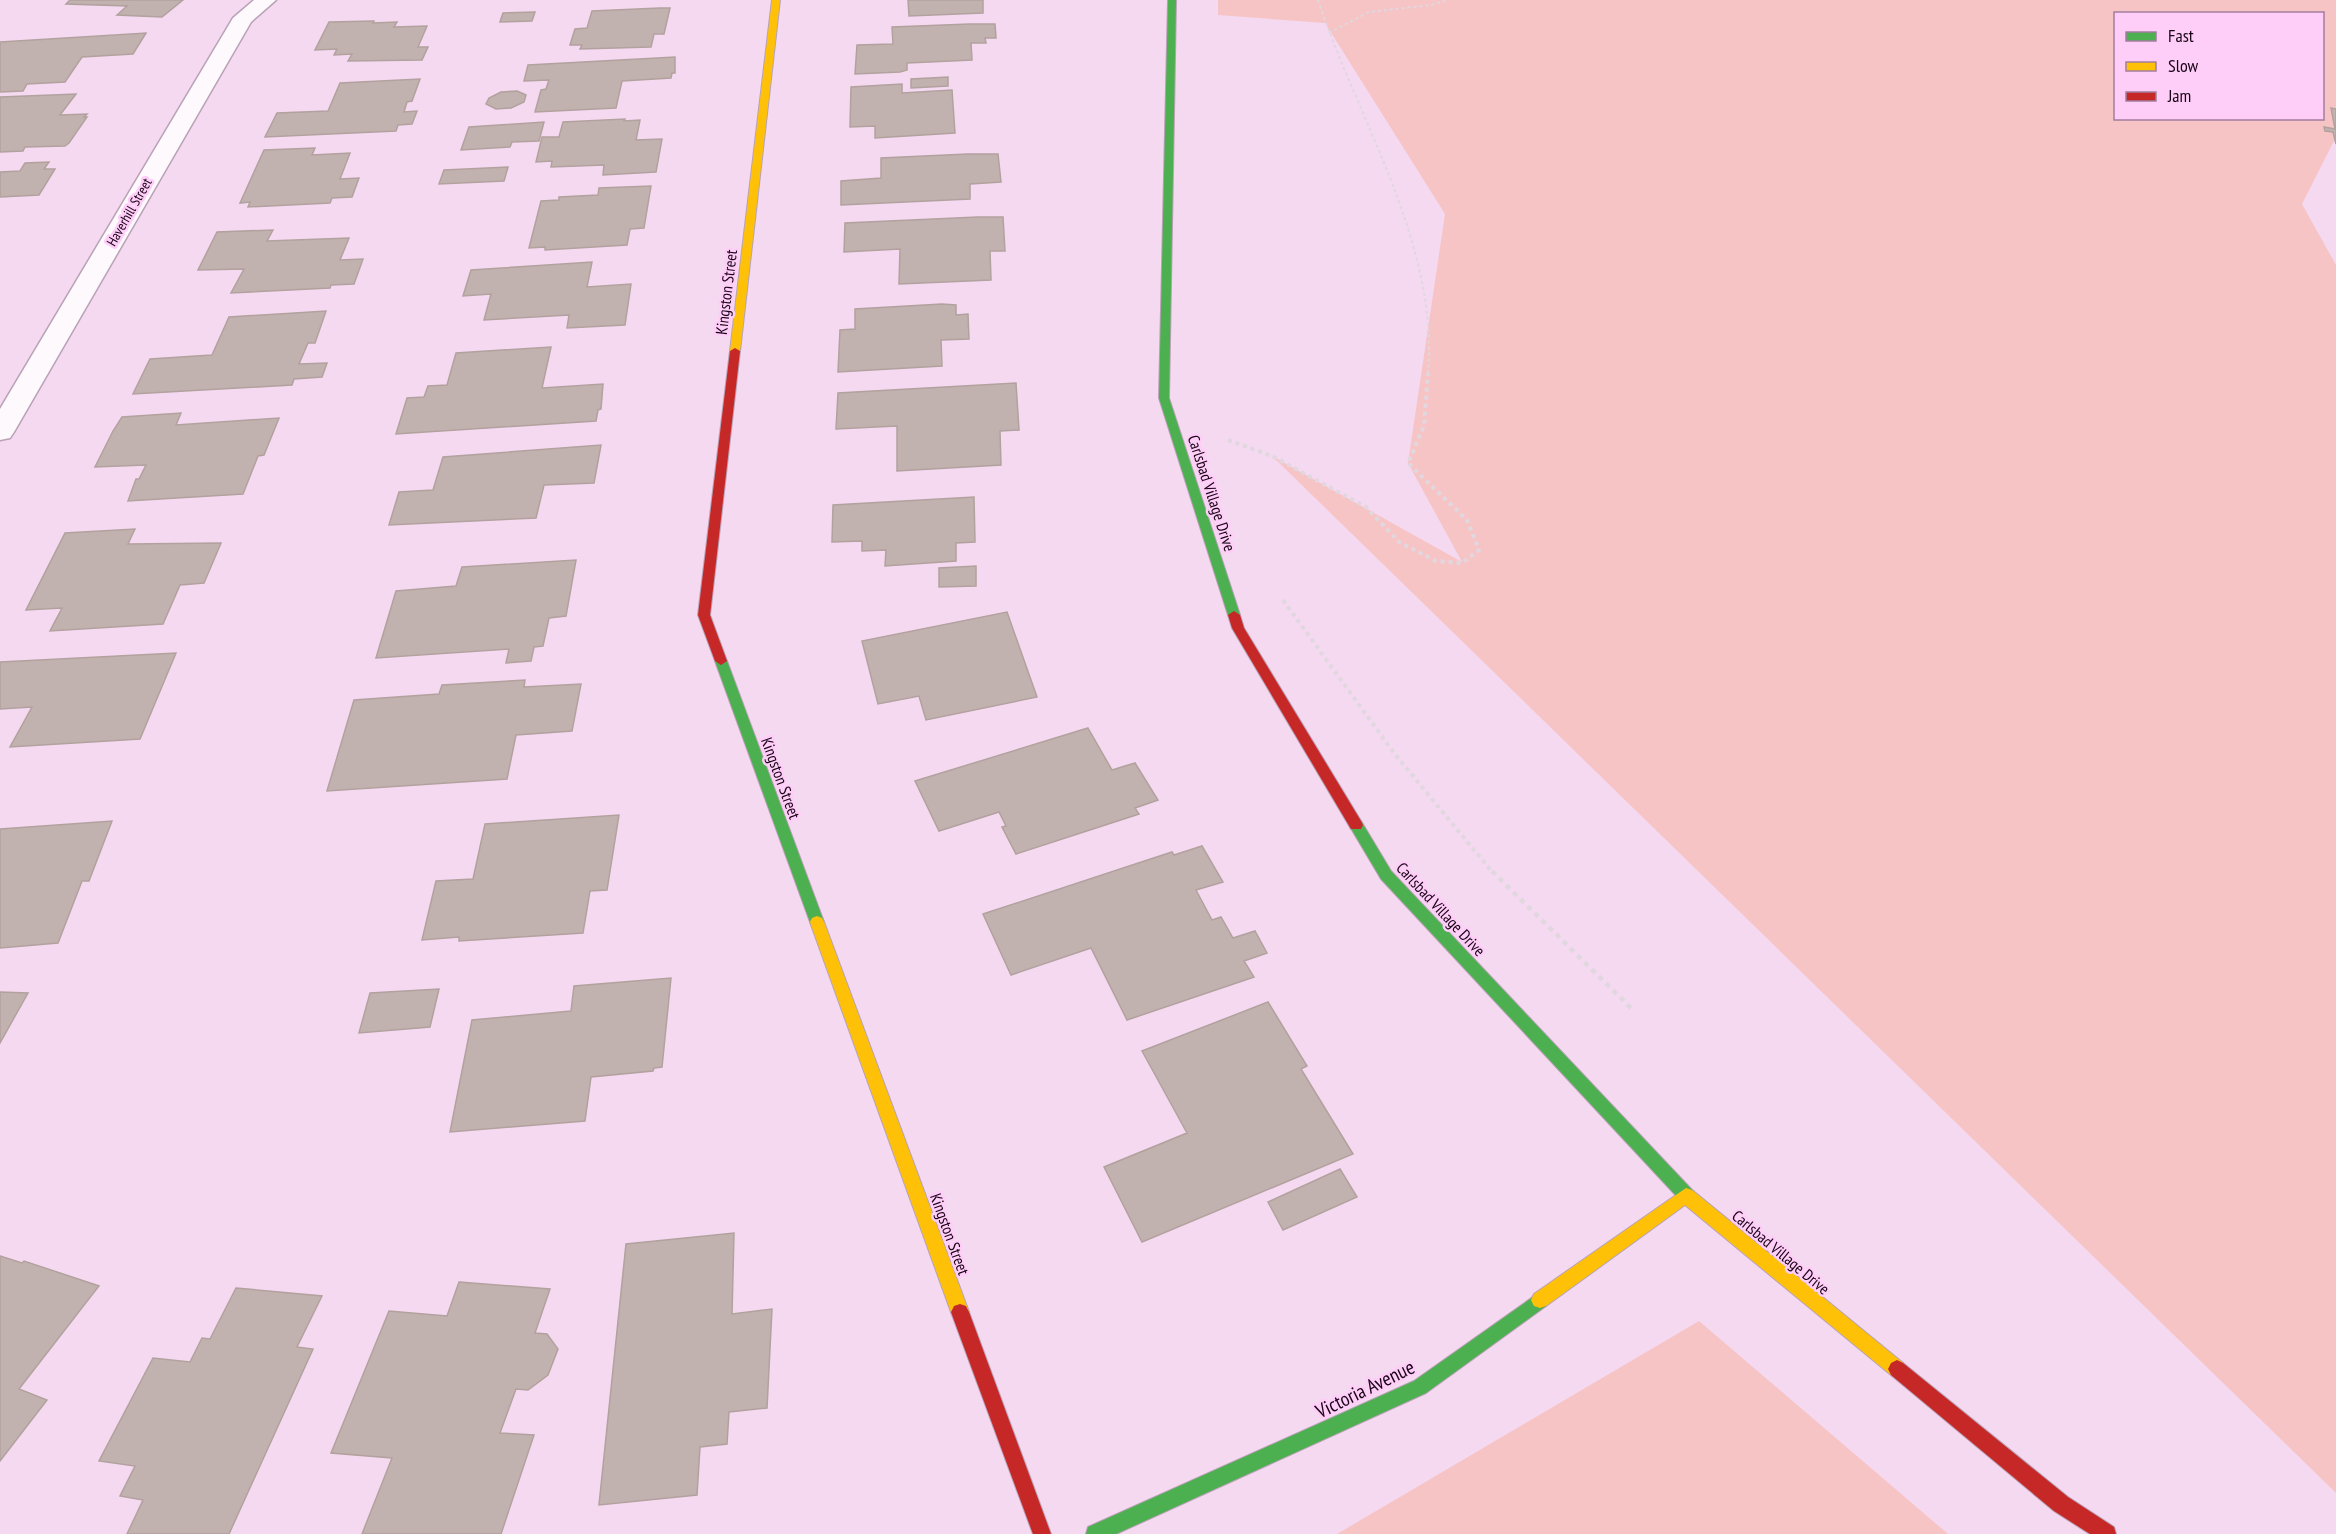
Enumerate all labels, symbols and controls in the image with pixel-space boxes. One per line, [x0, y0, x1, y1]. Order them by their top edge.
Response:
legend [2114, 12, 2324, 120]
text: Fast [2168, 24, 2194, 47]
text: Slow [2168, 54, 2199, 77]
text: Jam [2167, 84, 2191, 107]
street label: Haverhill Street [102, 175, 156, 249]
street label: Kingston Street [711, 248, 741, 336]
street label: Carlsbad Village Drive [1184, 432, 1240, 554]
street label: Kingston Street [757, 734, 805, 822]
street label: Carlsbad Village Drive [1392, 858, 1490, 960]
street label: Kingston Street [926, 1190, 974, 1278]
street label: Carlsbad Village Drive [1728, 1205, 1834, 1299]
street label: Victoria Avenue [1310, 1354, 1419, 1425]

